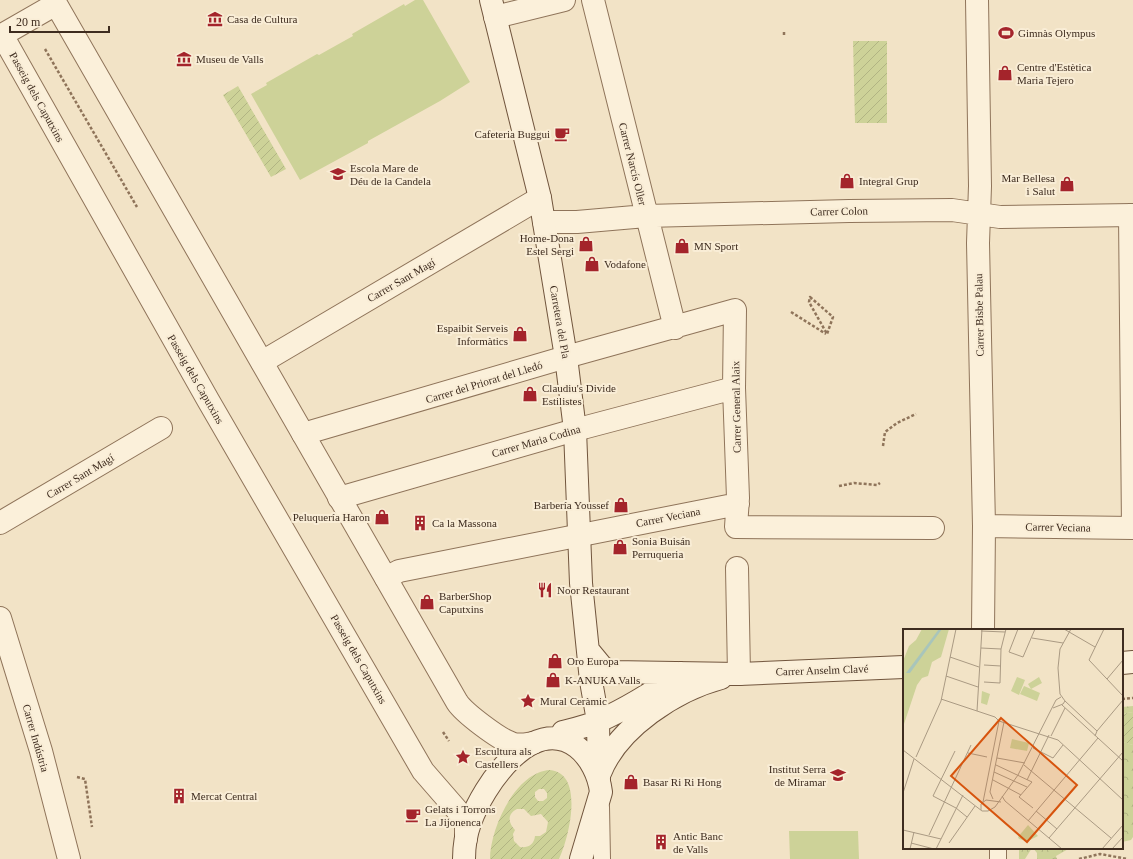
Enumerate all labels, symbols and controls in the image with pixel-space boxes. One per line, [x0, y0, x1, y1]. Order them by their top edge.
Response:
scale bar [10, 8, 109, 34]
museum icon: Casa de Cultura [206, 10, 224, 28]
place label: Casa de Cultura [227, 13, 297, 25]
text: 20 m [16, 15, 41, 29]
sports icon: Gimnàs Olympus [997, 24, 1015, 42]
place label: Gimnàs Olympus [1018, 27, 1095, 39]
street label: Passeig dels Caputxins [7, 50, 67, 144]
museum icon: Museu de Valls [175, 50, 193, 68]
place label: Museu de Valls [196, 53, 264, 65]
place label: Centre d'Estètica Maria Tejero [1017, 61, 1091, 86]
shop icon: Centre d'Estètica Maria Tejero [996, 64, 1014, 82]
street label: Carrer Narcís Oller [617, 121, 649, 207]
cafe icon: Cafeteria Buggui [553, 125, 571, 143]
place label: Cafeteria Buggui [475, 128, 550, 140]
place label: Escola Mare de Déu de la Candela [350, 162, 431, 187]
school or university icon: Escola Mare de Déu de la Candela [329, 165, 347, 183]
shop icon: Integral Grup [838, 172, 856, 190]
place label: Mar Bellesa i Salut [1002, 172, 1055, 197]
place label: Integral Grup [859, 175, 919, 187]
shop icon: Mar Bellesa i Salut [1058, 175, 1076, 193]
street label: Carrer Colon [810, 204, 868, 218]
place label: Home-Dona Estel Sergi [520, 232, 574, 257]
shop icon: Home-Dona Estel Sergi [577, 235, 595, 253]
shop icon: MN Sport [673, 237, 691, 255]
place label: MN Sport [694, 240, 738, 252]
shop icon: Vodafone [583, 255, 601, 273]
street label: Carrer Sant Magí [365, 256, 437, 304]
place label: Vodafone [604, 258, 646, 270]
street label: Carrer Bisbe Palau [972, 273, 986, 357]
street label: Carretera del Pla [548, 285, 572, 360]
place label: Espaibit Serveis Informàtics [437, 322, 508, 347]
shop icon: Espaibit Serveis Informàtics [511, 325, 529, 343]
street label: Passeig dels Caputxins [166, 332, 226, 426]
street label: Carrer del Priorat del Lledó [424, 358, 544, 406]
street label: Carrer General Alaix [729, 360, 743, 453]
place label: Claudiu's Divide Estilistes [542, 382, 616, 407]
shop icon: Claudiu's Divide Estilistes [521, 385, 539, 403]
street label: Carrer Maria Codina [490, 423, 582, 459]
street label: Carrer Sant Magí [44, 451, 116, 501]
shop icon: Barbería Youssef [612, 496, 630, 514]
place label: Barbería Youssef [534, 499, 609, 511]
street label: Carrer Veciana [635, 505, 701, 529]
shop icon: Peluquería Haron [373, 508, 391, 526]
place label: Peluquería Haron [293, 511, 370, 523]
building icon: Ca la Massona [411, 514, 429, 532]
place label: Ca la Massona [432, 517, 497, 529]
street label: Carrer Veciana [1025, 520, 1091, 534]
place label: Sonia Buisán Perruqueria [632, 535, 691, 560]
shop icon: Sonia Buisán Perruqueria [611, 538, 629, 556]
restaurant icon: Noor Restaurant [536, 581, 554, 599]
place label: Noor Restaurant [557, 584, 629, 596]
place label: BarberShop Caputxins [439, 590, 492, 615]
shop icon: BarberShop Caputxins [418, 593, 436, 611]
street label: Passeig dels Caputxins [329, 612, 389, 706]
inset map [903, 629, 1123, 849]
shop icon: Oro Europa [546, 652, 564, 670]
place label: Oro Europa [567, 655, 619, 667]
street label: Carrer Anselm Clavé [775, 662, 869, 678]
shop icon: K-ANUKA Valls [544, 671, 562, 689]
place label: K-ANUKA Valls [565, 674, 640, 686]
place icon: Mural Ceràmic [519, 692, 537, 710]
place label: Mural Ceràmic [540, 695, 607, 707]
street label: Carrer Indústria [21, 703, 51, 773]
place label: Escultura als Castellers [475, 745, 532, 770]
place icon: Escultura als Castellers [454, 748, 472, 766]
place label: Institut Serra de Miramar [769, 763, 826, 788]
school or university icon: Institut Serra de Miramar [829, 766, 847, 784]
shop icon: Basar Ri Ri Hong [622, 773, 640, 791]
place label: Basar Ri Ri Hong [643, 776, 722, 788]
building icon: Mercat Central [170, 787, 188, 805]
place label: Mercat Central [191, 790, 257, 802]
place label: Gelats i Torrons La Jijonenca [425, 803, 496, 828]
cafe icon: Gelats i Torrons La Jijonenca [404, 806, 422, 824]
place label: Antic Banc de Valls [673, 830, 723, 855]
building icon: Antic Banc de Valls [652, 833, 670, 851]

